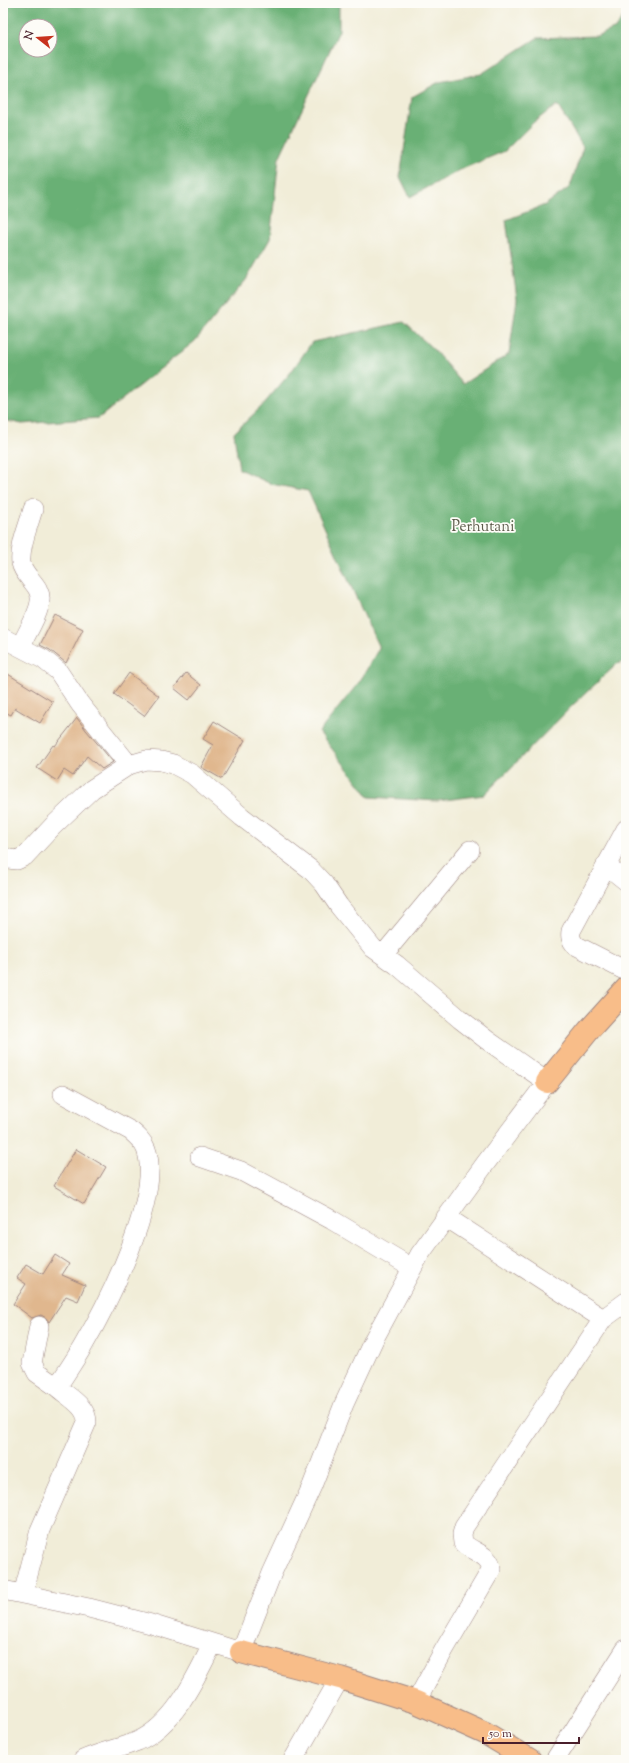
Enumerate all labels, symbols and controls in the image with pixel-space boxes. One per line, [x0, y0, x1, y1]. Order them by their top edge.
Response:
north arrow [18, 18, 58, 58]
text: N [20, 29, 38, 43]
park label: Perhutani [452, 517, 514, 538]
scale bar [483, 1719, 579, 1745]
text: 50 m [488, 1725, 512, 1743]

